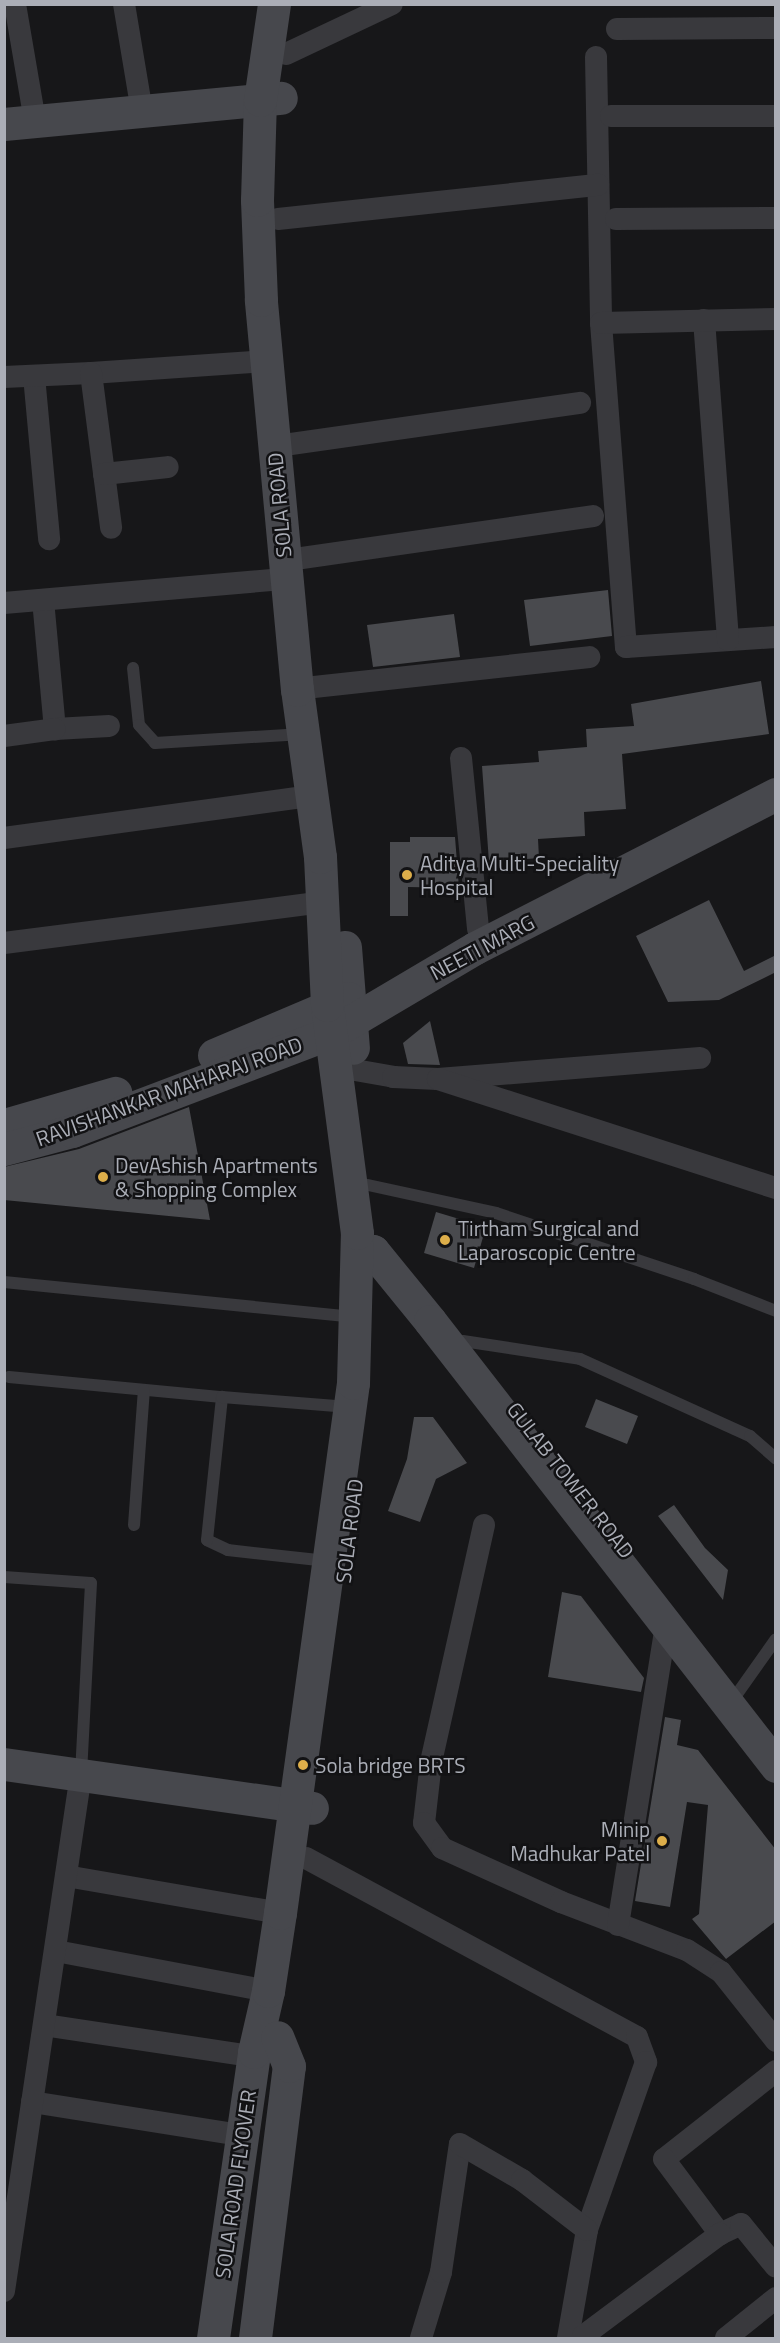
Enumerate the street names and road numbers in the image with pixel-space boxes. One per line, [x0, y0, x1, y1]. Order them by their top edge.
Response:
street label: SOLA ROAD [262, 452, 296, 558]
street label: NEETI MARG [426, 909, 538, 985]
street label: RAVISHANKAR MAHARAJ ROAD [32, 1031, 306, 1151]
street label: GULAB TOWER ROAD [502, 1397, 640, 1563]
street label: SOLA ROAD [330, 1477, 368, 1585]
street label: SOLA ROAD FLYOVER [209, 2088, 261, 2280]

